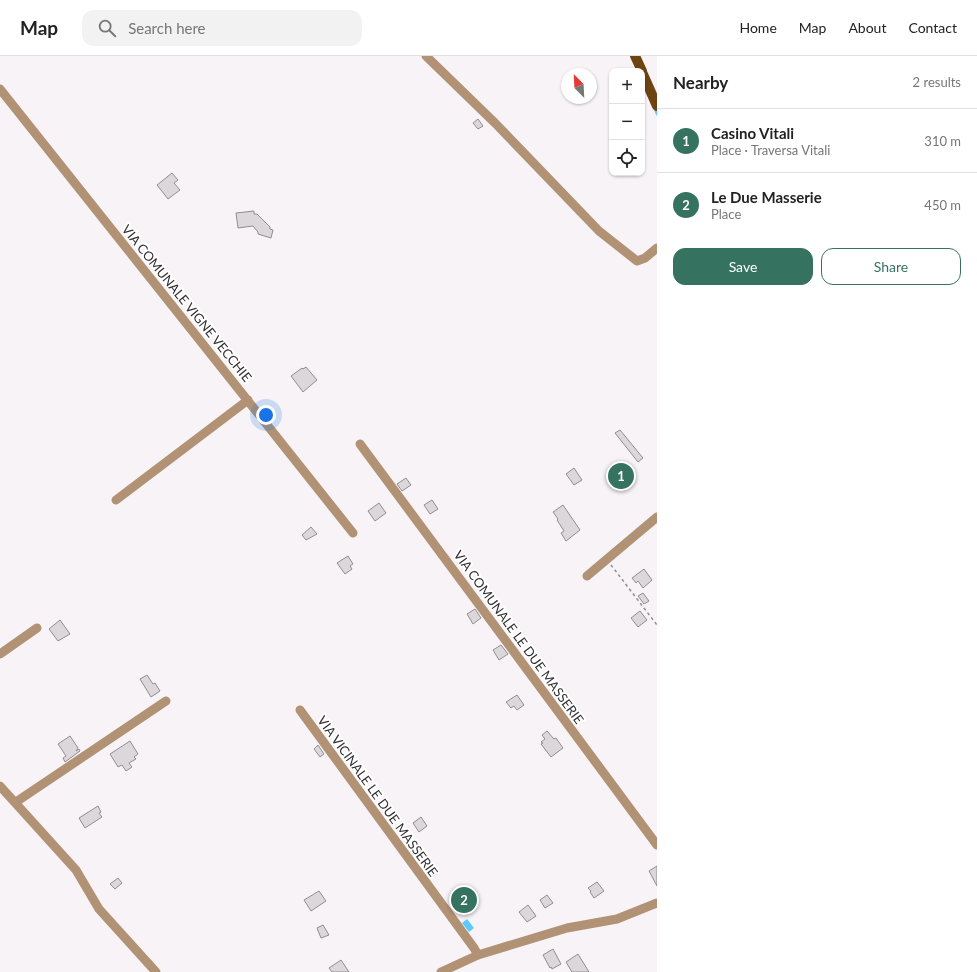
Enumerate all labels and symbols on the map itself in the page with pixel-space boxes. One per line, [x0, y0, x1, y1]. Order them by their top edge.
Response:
north arrow [561, 68, 597, 104]
street label: VIA COMUNALE VIGNE VECCHIE [119, 221, 255, 385]
your location [256, 405, 276, 425]
pin: 1 [608, 461, 634, 491]
street label: VIA COMUNALE LE DUE MASSERIE [451, 547, 587, 727]
street label: VIA VICINALE LE DUE MASSERIE [314, 713, 442, 879]
pin: 2 [451, 885, 477, 915]

